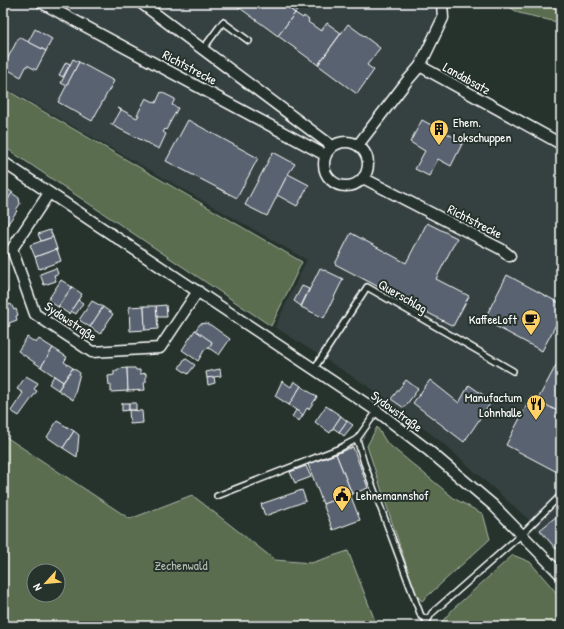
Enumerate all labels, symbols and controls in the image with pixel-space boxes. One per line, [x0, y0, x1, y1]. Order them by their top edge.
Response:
street label: Richtstrecke [160, 45, 220, 89]
street label: Landabsatz [440, 58, 494, 99]
place label: Ehem. Lokschuppen [453, 113, 511, 146]
building icon: Ehem. Lokschuppen [428, 118, 450, 146]
street label: Richtstrecke [445, 200, 505, 242]
street label: Querschlag [375, 275, 431, 317]
street label: Sydowstraße [41, 297, 101, 345]
cafe icon: KaffeeLoft [520, 308, 542, 336]
place label: KaffeeLoft [469, 310, 518, 328]
street label: Sydowstraße [368, 386, 426, 436]
place label: Manufactum Lohnhalle [465, 388, 522, 421]
restaurant icon: Manufactum Lohnhalle [525, 393, 547, 421]
public building icon: Lehnemannshof [331, 484, 353, 512]
place label: Lehnemannshof [356, 486, 429, 504]
park label: Zechenwald [155, 556, 207, 574]
north arrow [26, 563, 66, 603]
text: N [29, 582, 45, 593]

